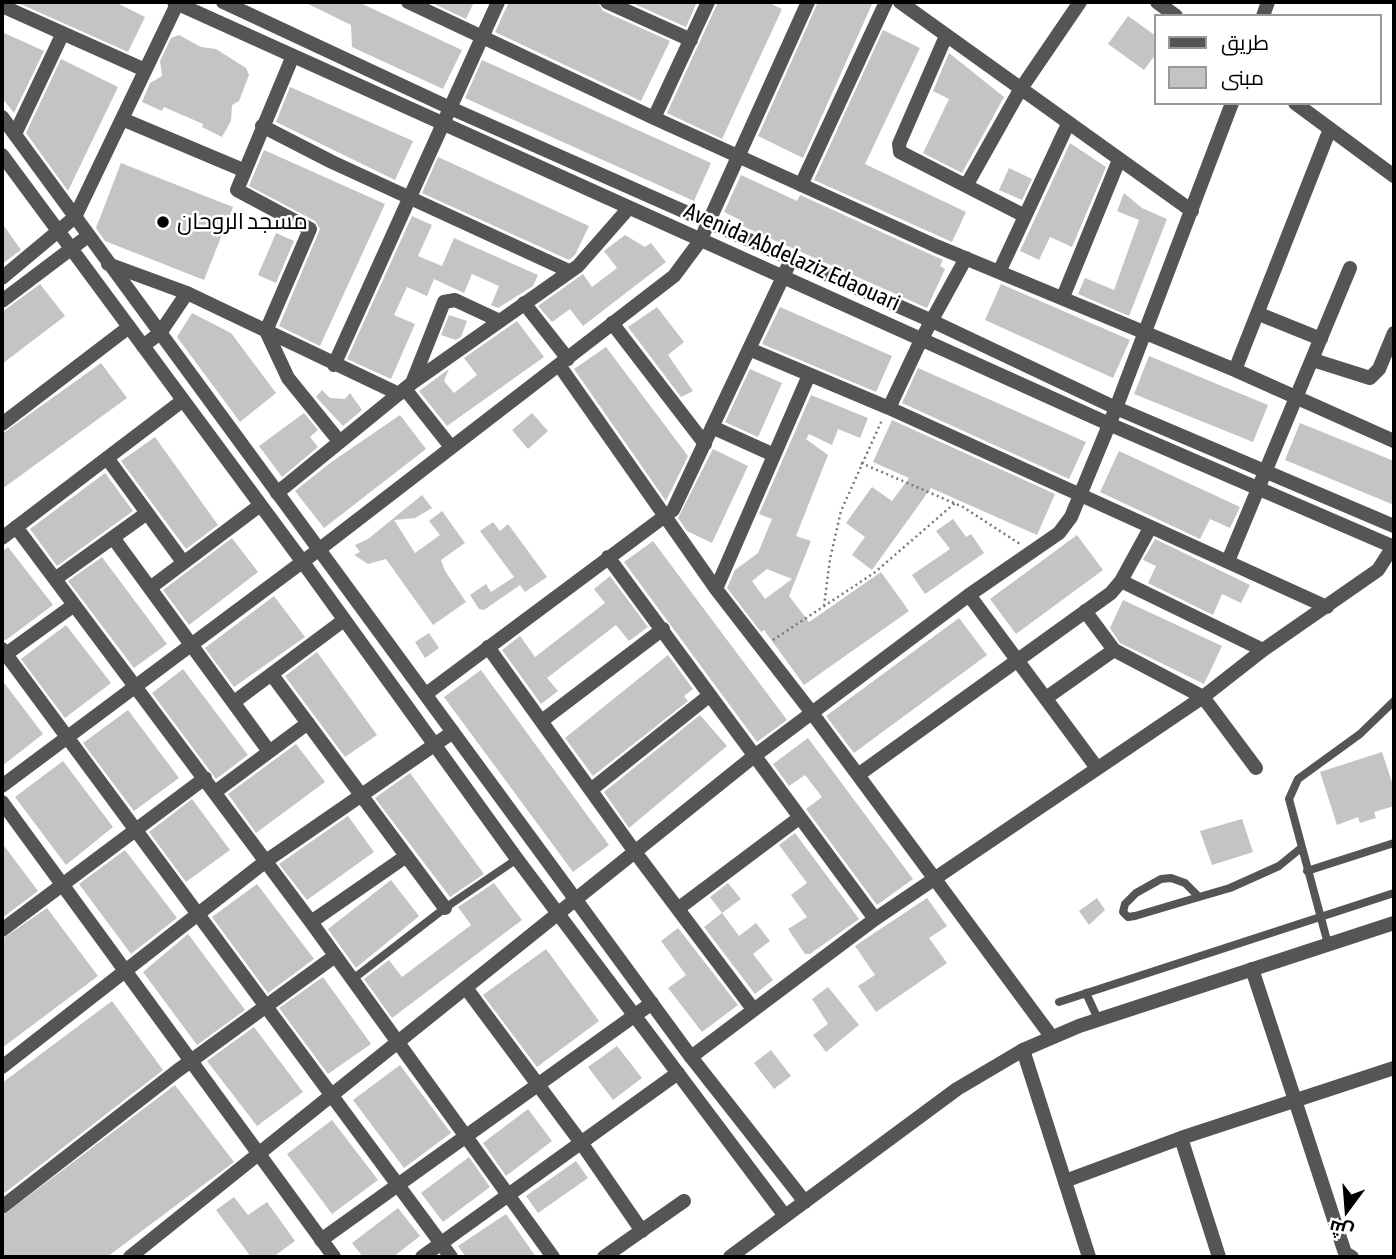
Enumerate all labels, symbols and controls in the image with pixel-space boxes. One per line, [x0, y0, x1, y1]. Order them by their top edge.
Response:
legend [1154, 14, 1382, 105]
text: طريق [1221, 30, 1269, 54]
text: مبنى [1221, 65, 1264, 89]
street label: Avenida Abdelaziz Edaouari [680, 197, 904, 317]
place label: مسجد الروحان [177, 208, 308, 236]
marker: مسجد الروحان [155, 214, 171, 230]
north arrow [1312, 1175, 1382, 1245]
text: ش [1326, 1216, 1356, 1244]

